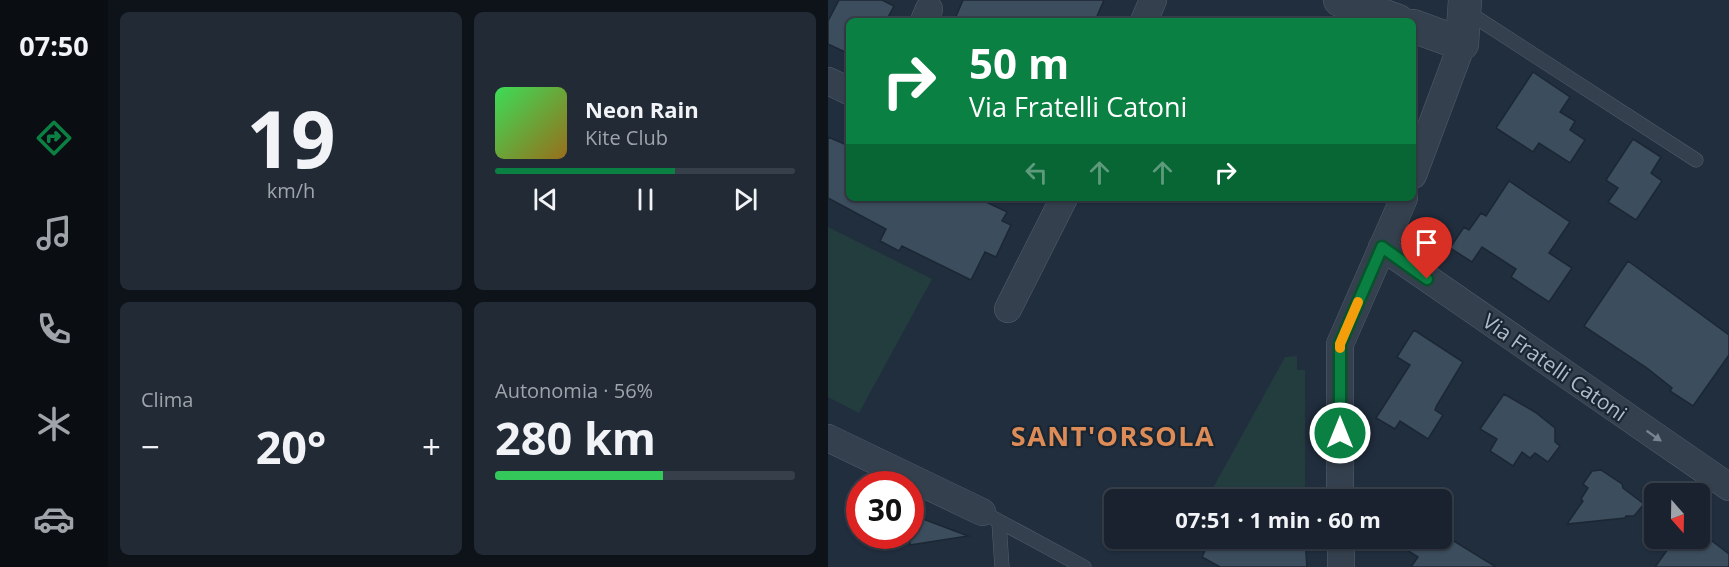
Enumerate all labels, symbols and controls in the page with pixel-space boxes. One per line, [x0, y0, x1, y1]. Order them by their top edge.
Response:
text: 07:50 [19, 27, 89, 64]
text: 50 m [969, 34, 1069, 91]
icon: right [870, 42, 948, 120]
text: 19 [246, 85, 336, 191]
text: Via Fratelli Catoni [969, 88, 1187, 125]
text: Neon Rain [585, 94, 699, 124]
icon: directions [33, 117, 75, 159]
text: Kite Club [585, 124, 668, 151]
icon: left [1020, 156, 1053, 189]
icon: ahead [1083, 156, 1116, 189]
icon: ahead [1146, 156, 1179, 189]
icon: right [1209, 156, 1242, 189]
text: km/h [267, 177, 315, 204]
icon: previous [529, 183, 562, 216]
icon: pause [629, 183, 662, 216]
icon: next [729, 183, 762, 216]
icon: music [33, 212, 75, 254]
pin [1401, 217, 1452, 279]
icon: arrive [1410, 226, 1443, 259]
street label: Via Fratelli Catoni [1477, 307, 1633, 427]
icon: phone [33, 308, 75, 350]
text: Autonomia · 56% [495, 377, 653, 404]
text: Clima [141, 386, 193, 413]
position arrow [1308, 401, 1372, 465]
icon: climate [33, 403, 75, 445]
text: 280 km [495, 407, 656, 468]
text: 20° [256, 416, 326, 477]
district label: SANT'ORSOLA [1011, 417, 1215, 454]
text: − [141, 424, 160, 469]
text: + [422, 424, 441, 469]
one-way arrow [1646, 430, 1662, 442]
speed limit sign: 30 [846, 471, 924, 549]
north arrow [1644, 483, 1710, 549]
map controls [1644, 483, 1710, 549]
icon: car [33, 498, 75, 540]
text: 07:51 · 1 min · 60 m [1175, 504, 1381, 534]

